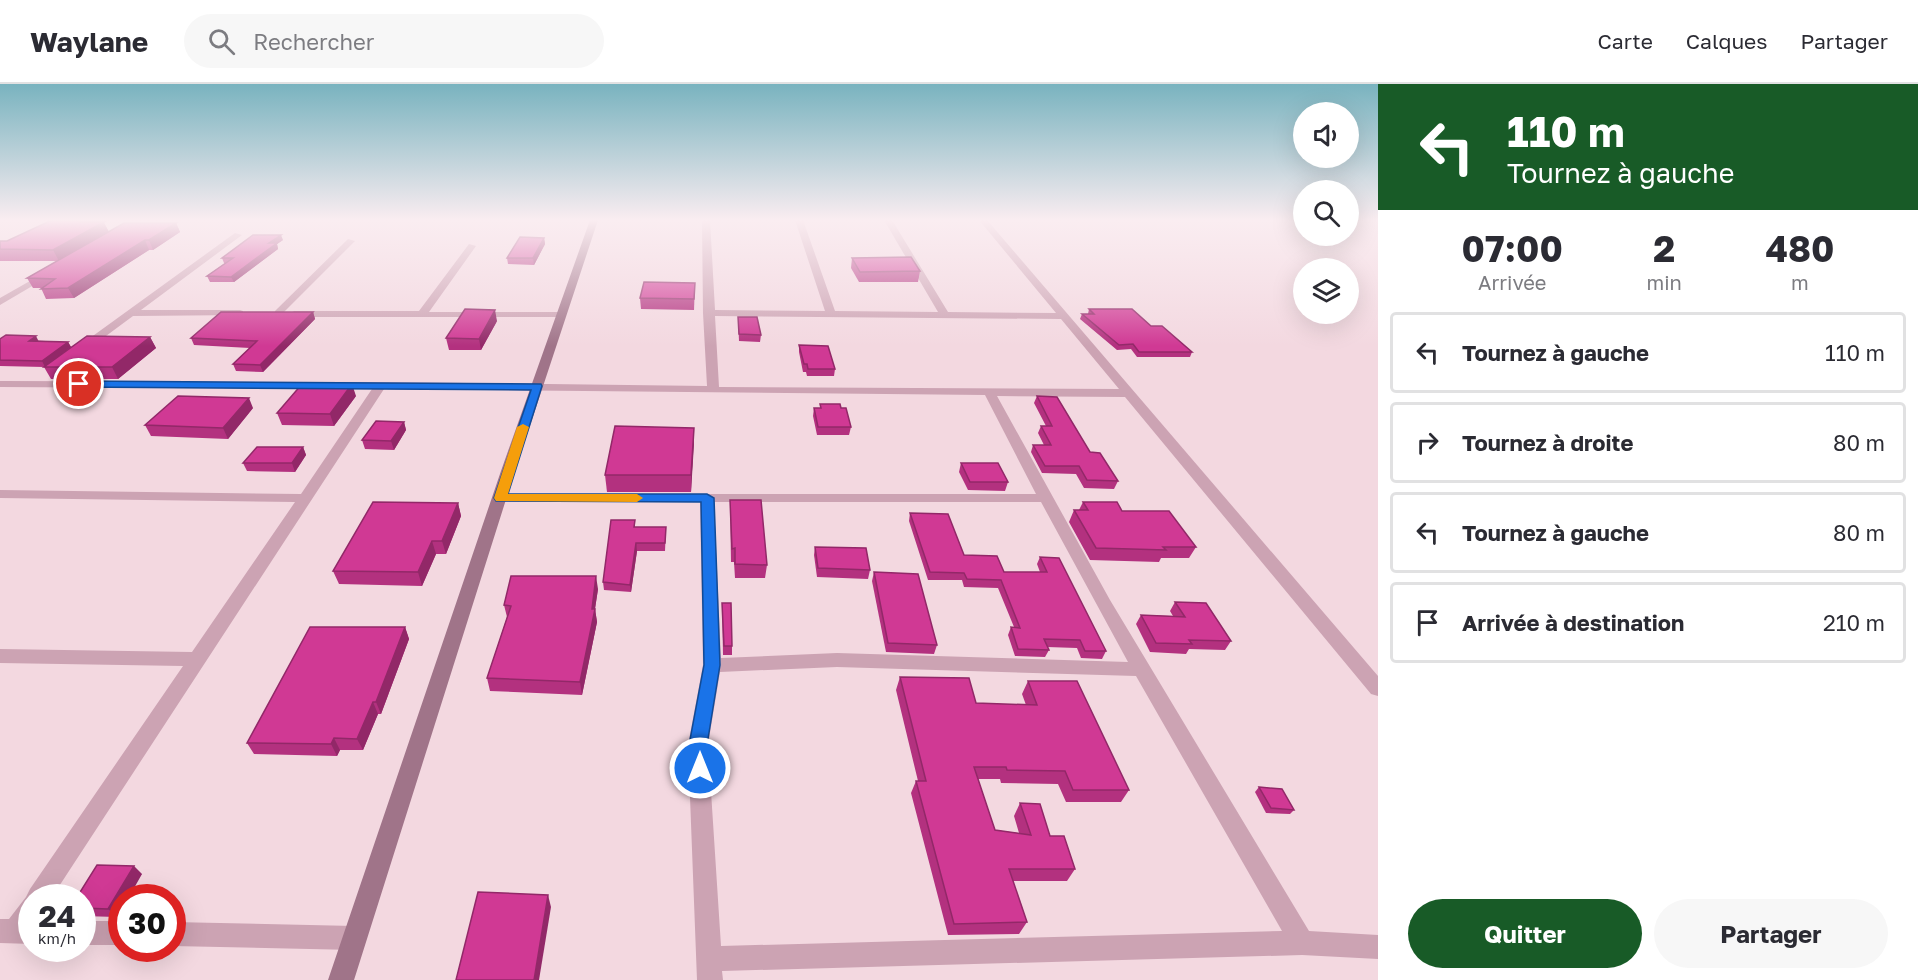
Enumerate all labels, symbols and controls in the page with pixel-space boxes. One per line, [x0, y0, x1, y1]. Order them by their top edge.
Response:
search box [184, 14, 604, 68]
text: Waylane [30, 25, 148, 58]
icon: search [205, 25, 238, 58]
text: Rechercher [253, 28, 374, 55]
text: Carte [1597, 28, 1653, 54]
text: Calques [1686, 28, 1767, 54]
text: Partager [1800, 28, 1888, 54]
map controls [1293, 102, 1359, 324]
button: sound [1293, 102, 1359, 168]
text: 110 m [1507, 106, 1625, 156]
icon: left [1408, 108, 1486, 186]
text: Tournez à gauche [1507, 157, 1734, 189]
button: search [1293, 180, 1359, 246]
text: 07:00 [1462, 227, 1563, 270]
text: 2 [1653, 227, 1675, 270]
text: 480 [1765, 227, 1834, 270]
button: layers [1293, 258, 1359, 324]
text: Arrivée [1478, 270, 1546, 294]
text: min [1647, 270, 1682, 294]
text: m [1791, 270, 1809, 294]
icon: left [1411, 336, 1444, 369]
text: Tournez à gauche [1462, 339, 1649, 366]
text: 110 m [1825, 339, 1885, 366]
pin [53, 358, 104, 409]
icon: arrive [62, 367, 95, 400]
icon: right [1411, 426, 1444, 459]
text: Tournez à droite [1462, 429, 1633, 456]
text: 80 m [1833, 429, 1885, 456]
icon: left [1411, 516, 1444, 549]
text: Tournez à gauche [1462, 519, 1649, 546]
text: 80 m [1833, 519, 1885, 546]
icon: arrive [1411, 606, 1444, 639]
text: Arrivée à destination [1462, 609, 1684, 636]
text: 210 m [1823, 609, 1885, 636]
position arrow [668, 736, 732, 800]
speed limit sign: 30 [108, 884, 186, 962]
text: 24 [38, 898, 76, 934]
button: Quitter [1408, 899, 1642, 968]
button: Partager [1654, 899, 1888, 968]
text: km/h [38, 929, 76, 947]

